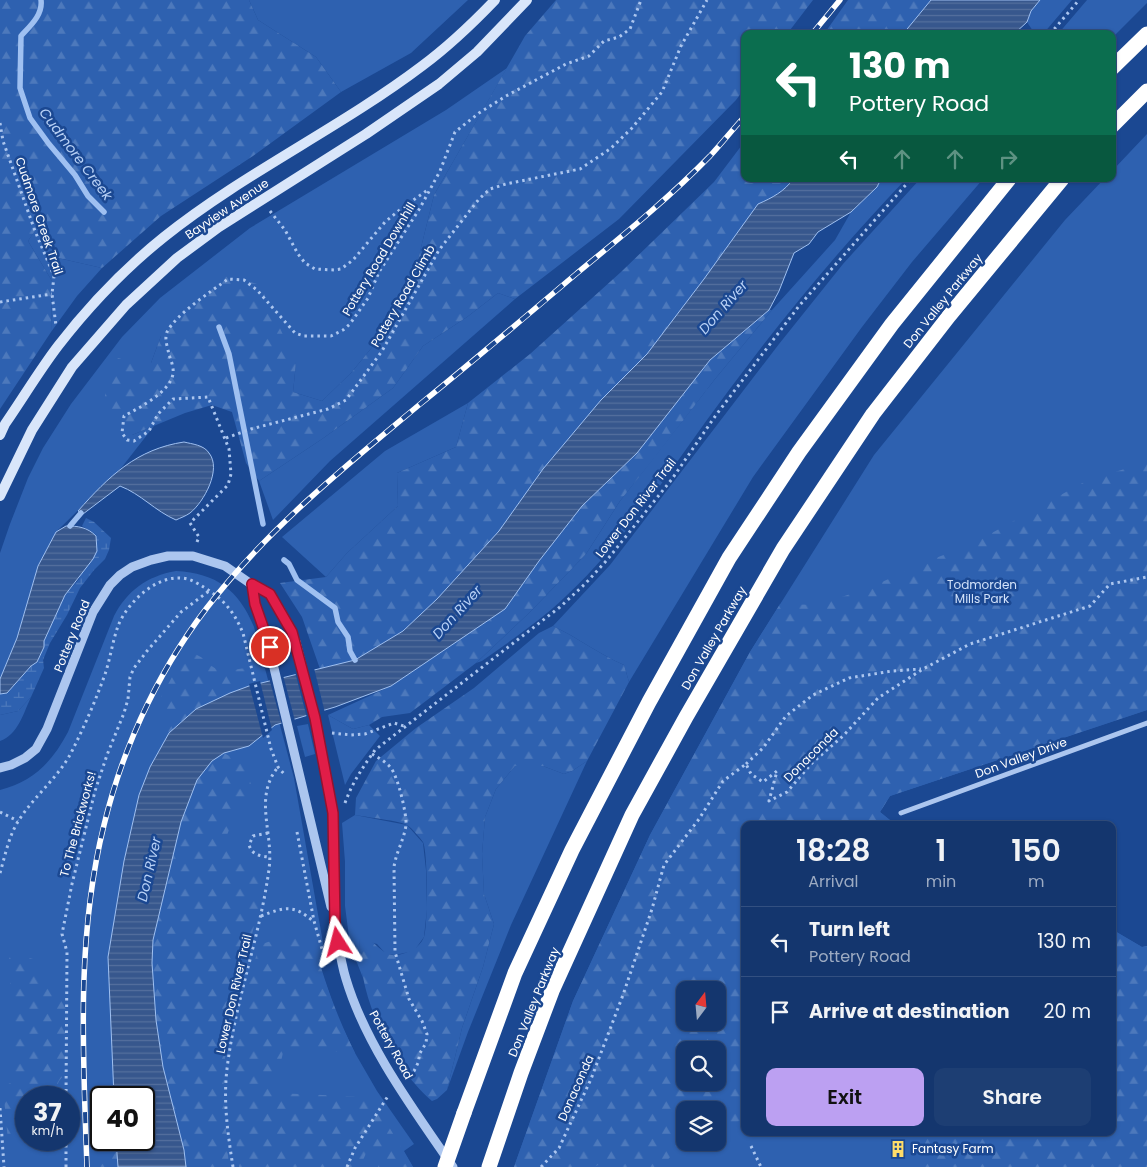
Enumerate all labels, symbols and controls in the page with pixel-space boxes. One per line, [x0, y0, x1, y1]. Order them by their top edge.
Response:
text: 130 m [849, 41, 951, 90]
icon: left [766, 50, 831, 115]
text: Pottery Road [849, 88, 989, 119]
water label: Cudmore Creek [35, 104, 118, 205]
icon: left [835, 145, 863, 173]
icon: ahead [888, 145, 916, 173]
icon: ahead [941, 145, 969, 173]
icon: right [994, 145, 1022, 173]
street label: Cudmore Creek Trail [11, 155, 68, 277]
street label: Bayview Avenue [182, 174, 272, 243]
street label: Pottery Road Downhill [338, 199, 419, 319]
street label: Pottery Road Climb [366, 242, 439, 350]
street label: Don Valley Parkway [899, 250, 986, 352]
water label: Don River [694, 275, 753, 338]
street label: Lower Don River Trail [591, 454, 680, 561]
park label: Todmorden Mills Park [947, 576, 1017, 607]
water label: Don River [428, 580, 487, 643]
street label: Don Valley Parkway [677, 583, 750, 693]
street label: Pottery Road [49, 597, 94, 674]
pin [249, 626, 291, 668]
icon: arrive [256, 633, 284, 661]
street label: Donaconda [780, 724, 842, 786]
street label: Don Valley Drive [973, 733, 1069, 782]
street label: To The Brickworks! [55, 769, 100, 878]
text: 18:28 [796, 829, 871, 872]
text: 1 [936, 829, 946, 872]
text: 150 [1011, 829, 1061, 872]
water label: Don River [132, 834, 166, 903]
text: Arrival [808, 870, 859, 893]
text: min [926, 870, 956, 893]
text: m [1028, 870, 1044, 893]
position arrow [311, 915, 363, 967]
text: Turn left [809, 916, 890, 943]
icon: left [766, 928, 794, 956]
text: 130 m [1037, 928, 1091, 955]
street label: Lower Don River Trail [212, 933, 256, 1055]
street label: Don Valley Parkway [504, 944, 563, 1059]
text: Pottery Road [809, 945, 911, 968]
north arrow [676, 981, 726, 1031]
map controls [676, 981, 726, 1151]
icon: arrive [766, 998, 794, 1026]
text: Arrive at destination [809, 998, 1010, 1025]
text: 20 m [1043, 998, 1091, 1025]
street label: Pottery Road [365, 1007, 417, 1082]
button: search [676, 1041, 726, 1091]
street label: Donaconda [553, 1052, 598, 1124]
button: Exit [766, 1068, 924, 1126]
button: Share [934, 1068, 1091, 1126]
speed limit sign: 40 [90, 1086, 155, 1151]
text: 37 [33, 1095, 62, 1130]
button: layers [676, 1101, 726, 1151]
text: km/h [32, 1122, 63, 1139]
building icon: Fantasy Farm [888, 1139, 908, 1159]
place label: Fantasy Farm [912, 1140, 994, 1157]

